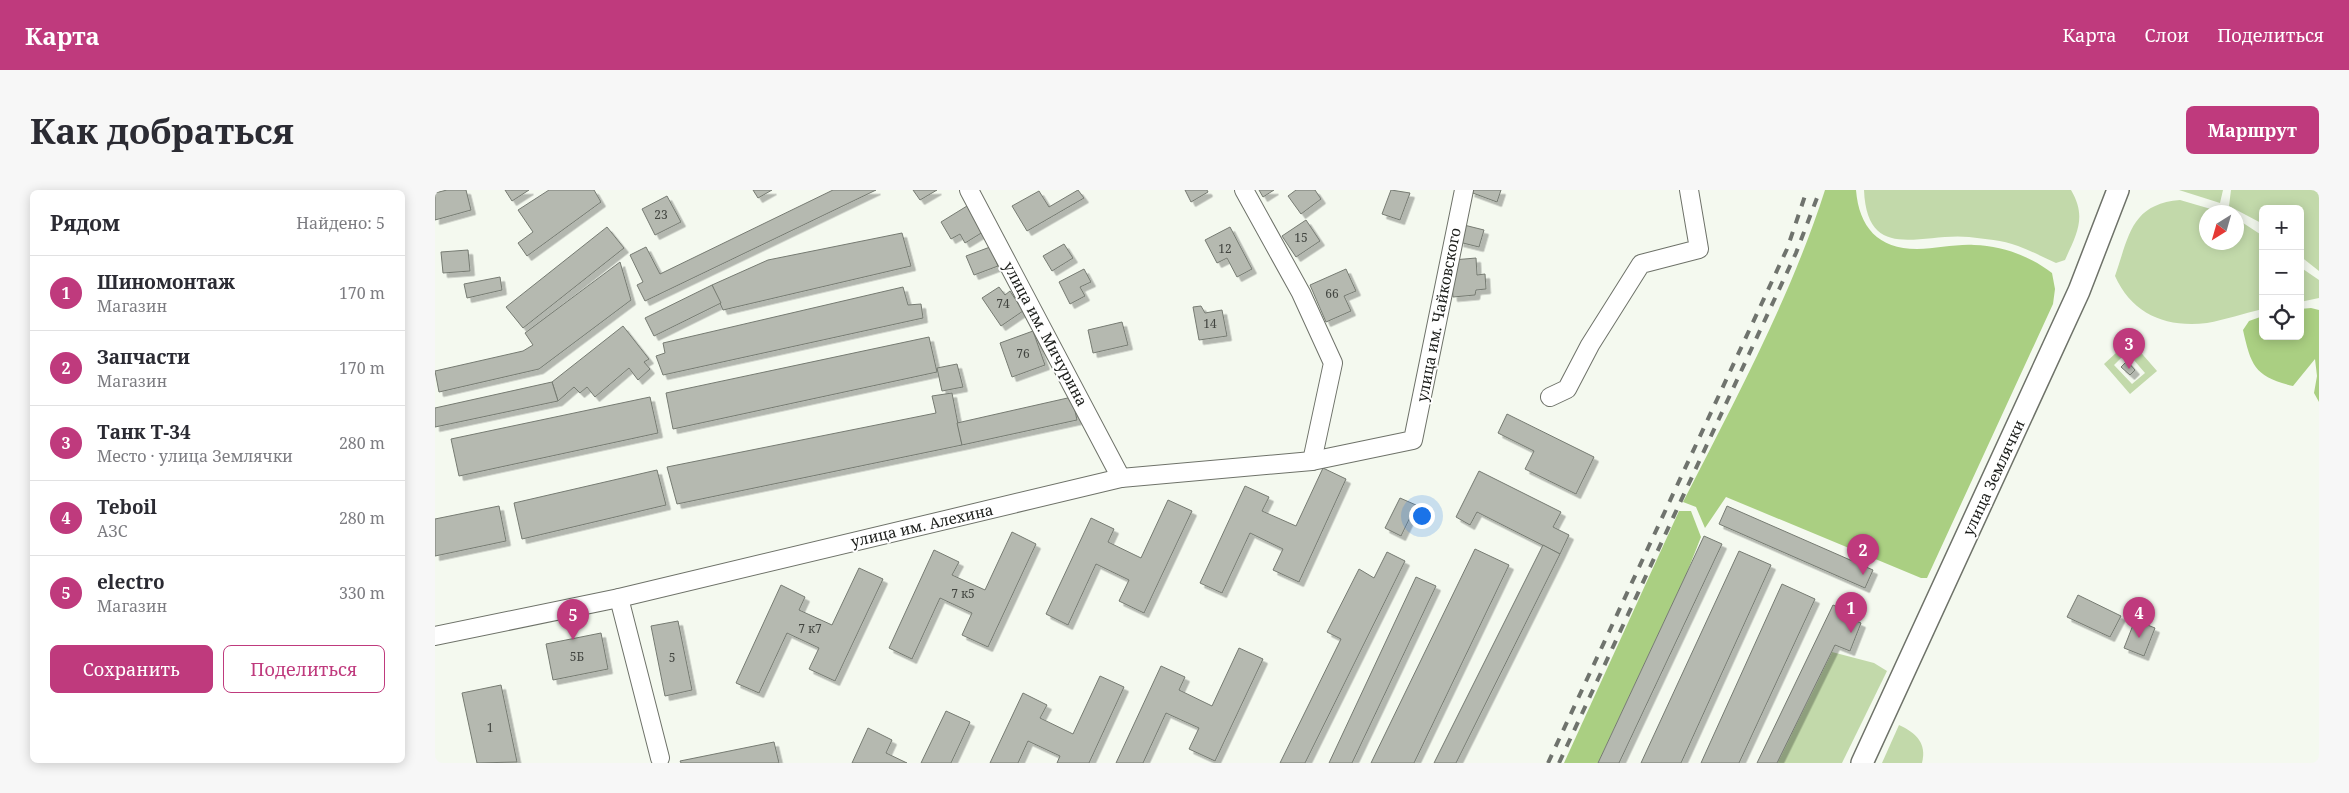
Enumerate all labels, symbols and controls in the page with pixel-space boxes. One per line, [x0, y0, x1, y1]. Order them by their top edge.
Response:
text: Карта [25, 19, 100, 52]
text: Карта [2062, 23, 2117, 47]
text: Слои [2145, 23, 2189, 47]
text: Поделиться [2217, 23, 2324, 47]
button: Маршрут [2186, 106, 2319, 154]
text: Как добраться [30, 107, 294, 154]
north arrow [2199, 205, 2244, 250]
map controls [2259, 205, 2304, 340]
button: + [2259, 205, 2304, 250]
house number: 23 [654, 206, 668, 223]
text: Рядом [50, 209, 120, 237]
text: Найдено: 5 [296, 212, 385, 234]
street label: улица им. Чайковского [1411, 226, 1465, 404]
house number: 15 [1294, 229, 1308, 246]
house number: 12 [1218, 240, 1232, 257]
button: − [2259, 250, 2304, 295]
street label: улица им. Мичурина [999, 258, 1093, 409]
text: Шиномонтаж [97, 269, 235, 295]
text: 1 [61, 282, 71, 304]
text: 170 m [339, 282, 385, 304]
house number: 66 [1325, 285, 1339, 302]
text: Магазин [97, 295, 167, 317]
house number: 74 [996, 295, 1010, 312]
button: locate [2259, 295, 2304, 340]
house number: 14 [1203, 315, 1217, 332]
pin: 3 [2113, 328, 2145, 369]
text: Запчасти [97, 344, 190, 370]
house number: 76 [1016, 345, 1030, 362]
text: 2 [61, 357, 71, 379]
text: 170 m [339, 357, 385, 379]
text: Магазин [97, 370, 167, 392]
street label: улица Землячки [1957, 416, 2029, 539]
text: Танк Т-34 [97, 419, 191, 445]
text: 3 [61, 432, 71, 454]
text: 280 m [339, 432, 385, 454]
text: Место · улица Землячки [97, 445, 293, 467]
text: Teboil [97, 494, 157, 520]
street label: улица им. Алехина [849, 499, 995, 551]
your location [1409, 503, 1435, 529]
text: 4 [61, 507, 71, 529]
text: 280 m [339, 507, 385, 529]
text: АЗС [97, 520, 128, 542]
pin: 2 [1847, 534, 1879, 575]
text: electro [97, 569, 165, 595]
text: 5 [61, 582, 71, 604]
text: 330 m [339, 582, 385, 604]
house number: 7 к5 [951, 585, 975, 602]
pin: 1 [1835, 592, 1867, 633]
text: Магазин [97, 595, 167, 617]
pin: 4 [2123, 597, 2155, 638]
pin: 5 [557, 599, 589, 640]
house number: 7 к7 [798, 620, 822, 637]
button: Сохранить [50, 645, 213, 693]
button: Поделиться [223, 645, 385, 693]
house number: 5Б [570, 648, 584, 665]
house number: 5 [669, 649, 675, 666]
house number: 1 [487, 719, 493, 736]

